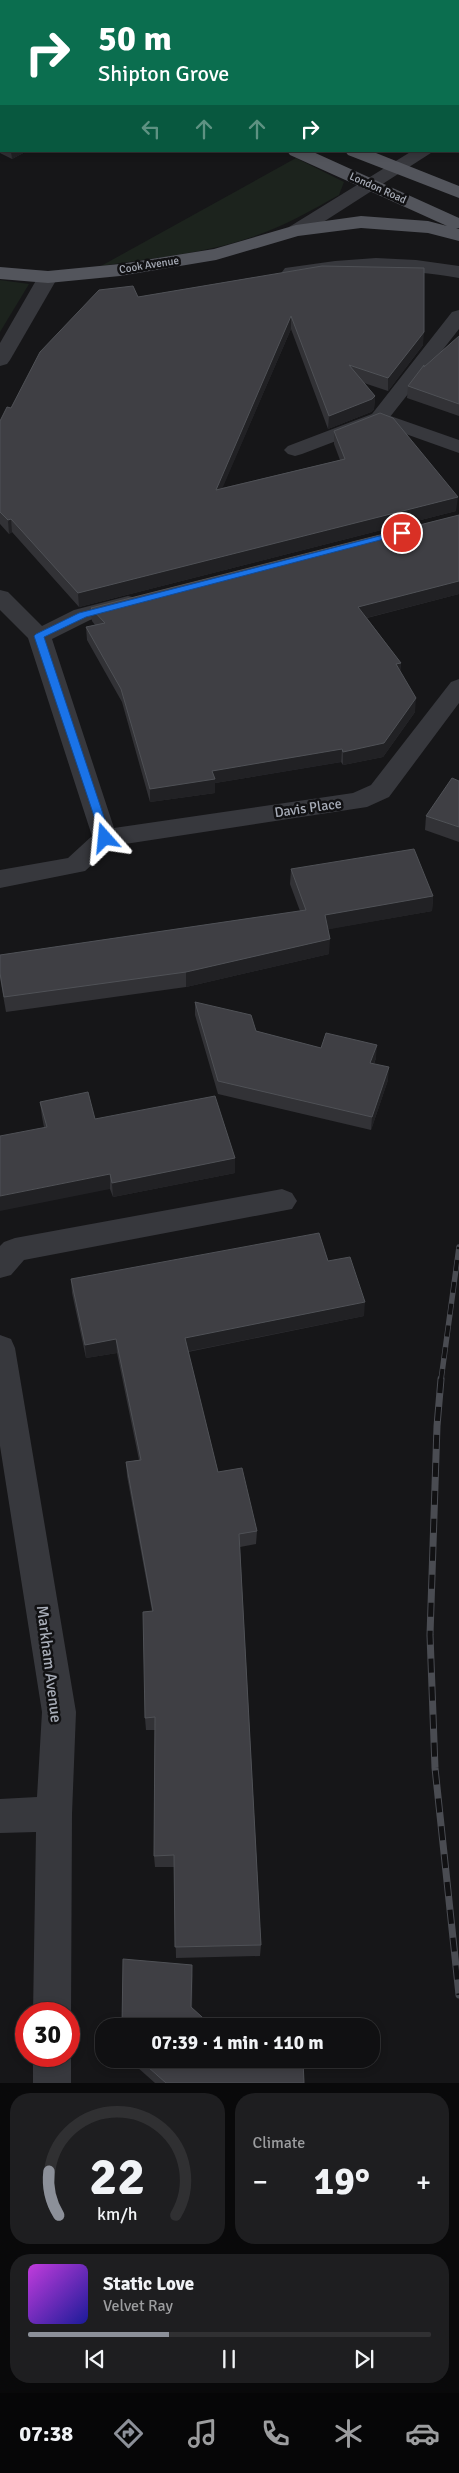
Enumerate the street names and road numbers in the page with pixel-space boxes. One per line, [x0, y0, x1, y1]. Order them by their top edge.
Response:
street label: London Road [348, 170, 409, 206]
street label: Cook Avenue [118, 254, 180, 276]
street label: Davis Place [273, 795, 343, 821]
street label: Markham Avenue [32, 1604, 66, 1724]

